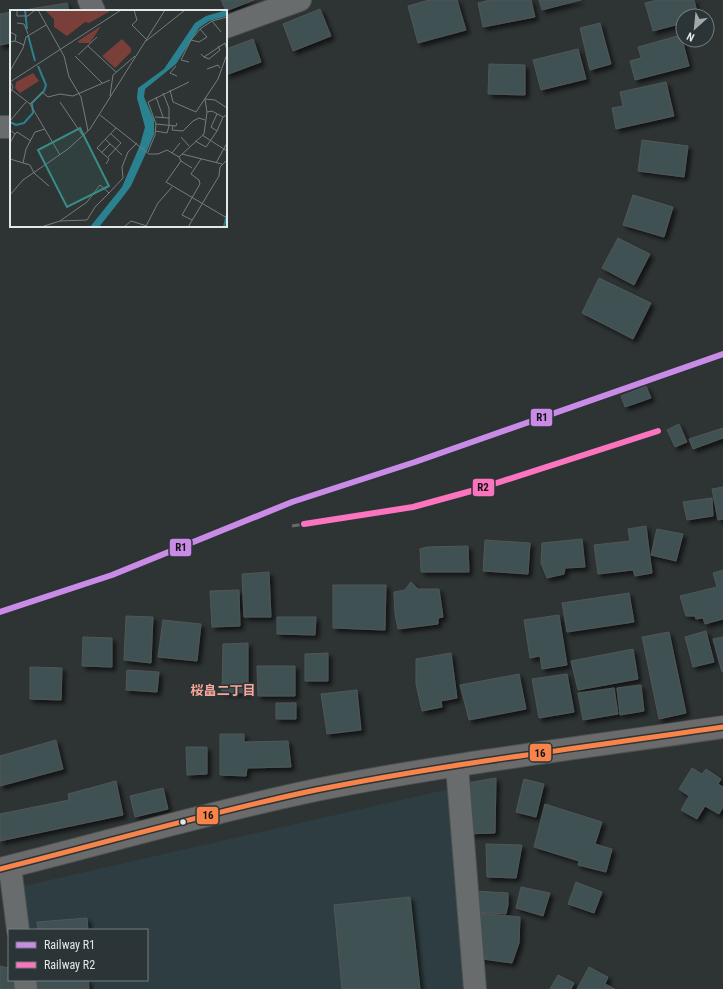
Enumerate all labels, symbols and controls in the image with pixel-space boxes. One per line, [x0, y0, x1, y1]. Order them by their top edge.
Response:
north arrow [675, 8, 715, 48]
inset map [10, 10, 227, 227]
text: N [685, 29, 697, 44]
line badge: R1 [530, 408, 553, 427]
text: R1 [536, 411, 548, 424]
line badge: R2 [472, 478, 495, 497]
text: R2 [477, 481, 489, 494]
line badge: R1 [169, 538, 192, 557]
text: R1 [175, 541, 187, 554]
district label: 桜畠二丁目 [190, 683, 256, 698]
line badge: 16 [529, 743, 552, 762]
text: 16 [534, 747, 546, 760]
line badge: 16 [196, 806, 219, 825]
text: 16 [202, 809, 214, 822]
unlabelled marker [178, 817, 188, 827]
legend [8, 929, 148, 981]
text: Railway R1 [44, 938, 95, 952]
text: Railway R2 [44, 958, 95, 972]

